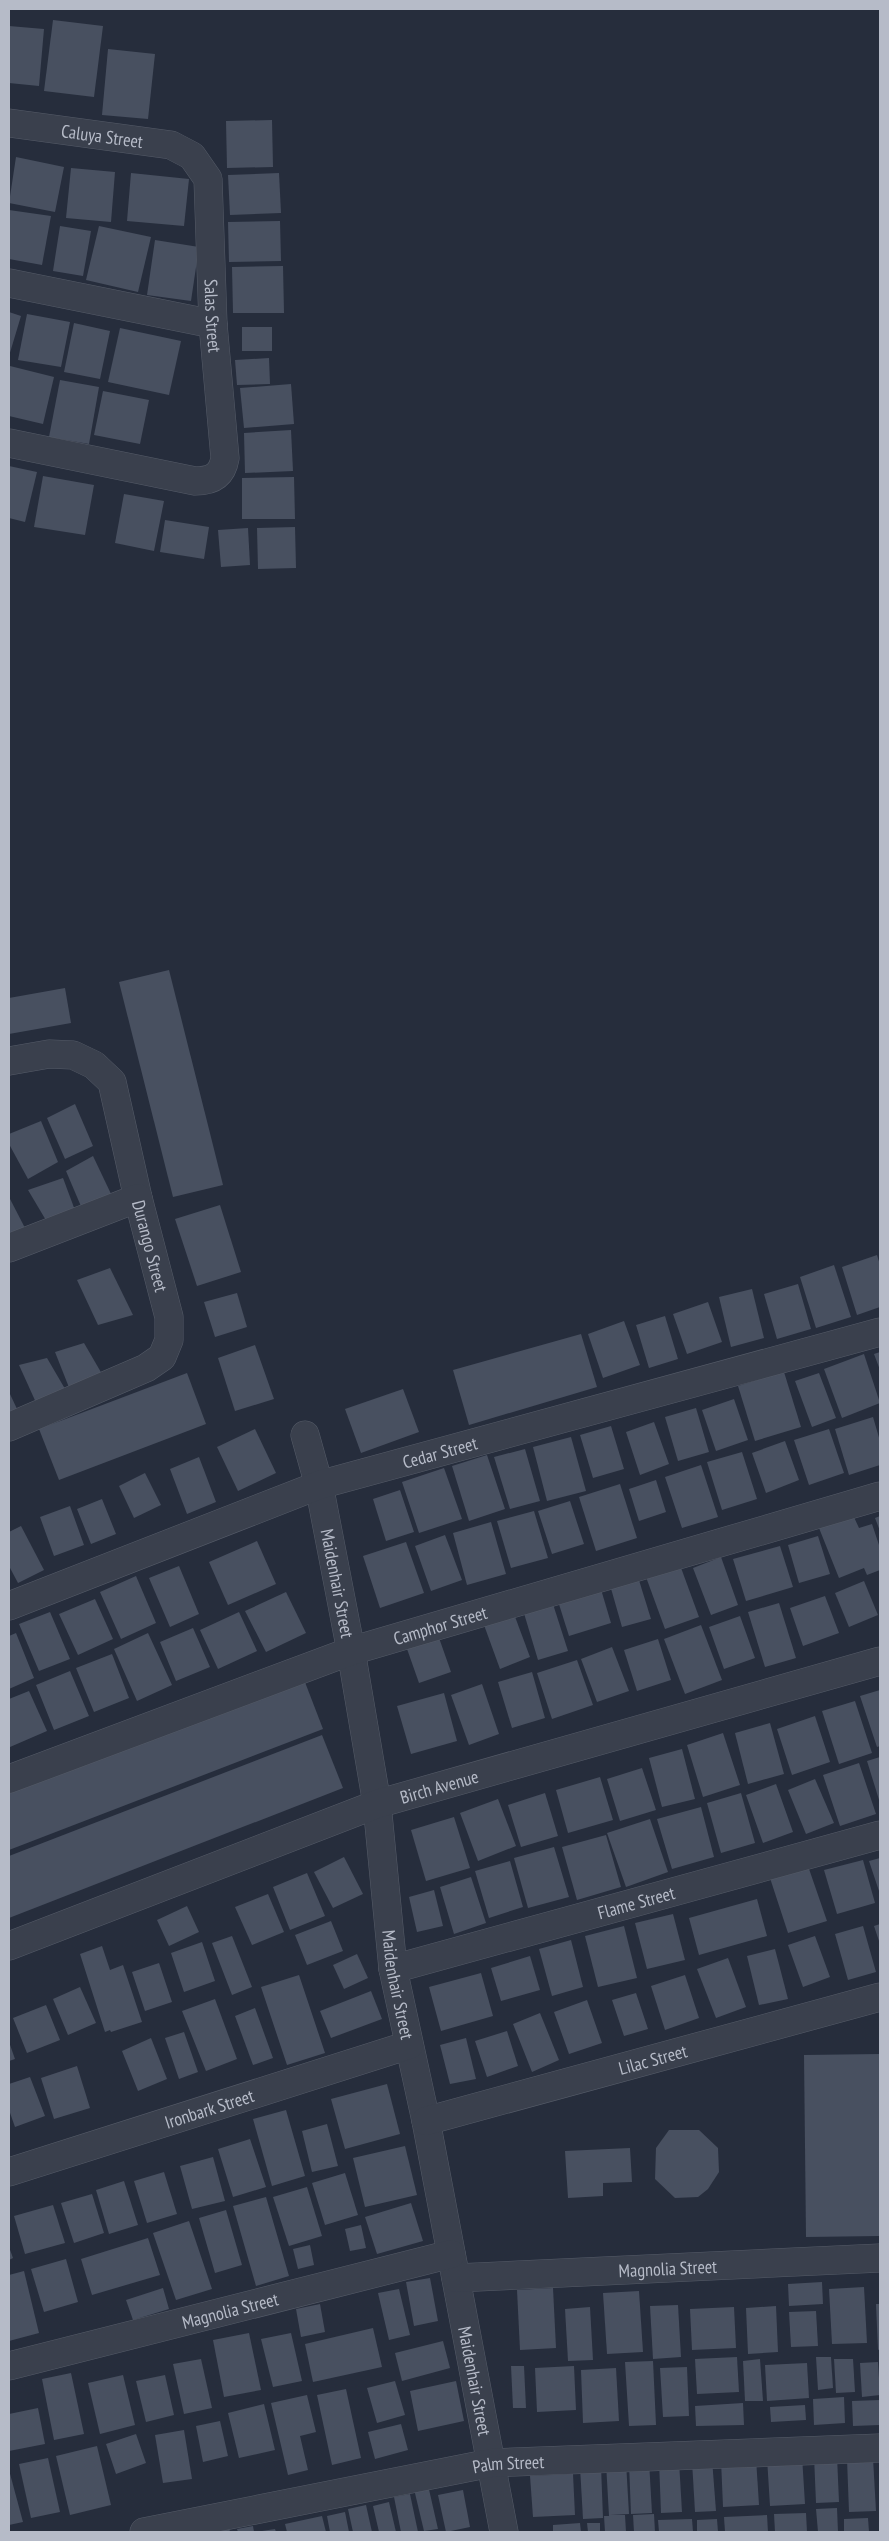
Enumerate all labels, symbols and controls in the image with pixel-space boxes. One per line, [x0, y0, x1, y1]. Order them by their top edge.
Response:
street label: Caluya Street [60, 119, 145, 153]
street label: Salas Street [200, 279, 227, 353]
street label: Durango Street [127, 1197, 173, 1294]
street label: Cedar Street [400, 1431, 480, 1473]
street label: Maidenhair Street [316, 1527, 360, 1640]
street label: Camphor Street [391, 1600, 490, 1650]
street label: Birch Avenue [397, 1764, 481, 1808]
street label: Flame Street [595, 1881, 677, 1924]
street label: Maidenhair Street [378, 1929, 419, 2041]
street label: Lilac Street [616, 2039, 690, 2079]
street label: Ironbark Street [162, 2083, 257, 2133]
street label: Magnolia Street [618, 2254, 718, 2282]
street label: Magnolia Street [179, 2287, 281, 2333]
street label: Maidenhair Street [454, 2324, 497, 2437]
street label: Palm Street [470, 2449, 545, 2478]

